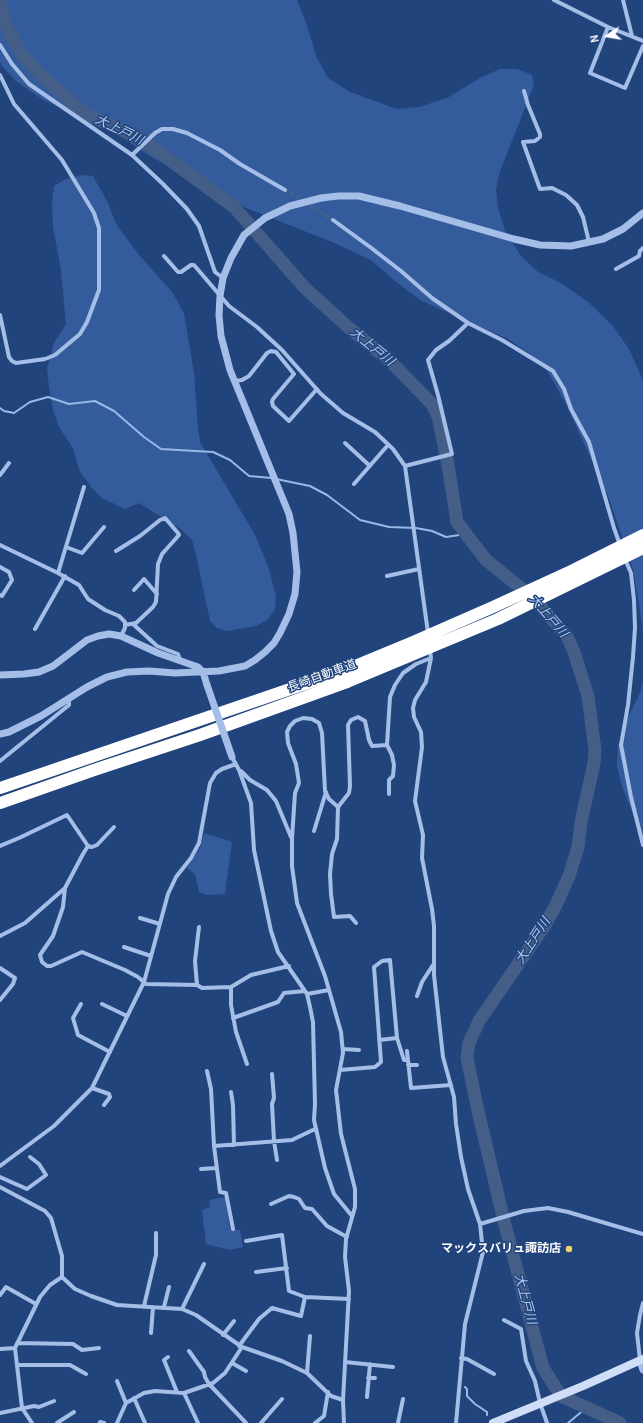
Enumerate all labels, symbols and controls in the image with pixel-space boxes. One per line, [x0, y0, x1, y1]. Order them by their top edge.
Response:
north arrow [587, 16, 627, 56]
text: N [588, 33, 602, 44]
water label: 大上戸川 [92, 112, 146, 148]
water label: 大上戸川 [347, 325, 397, 369]
water label: 大上戸川 [525, 591, 571, 641]
street label: 長崎自動車道 [286, 657, 358, 695]
water label: 大上戸川 [512, 915, 554, 967]
place label: マックスバリュ諏訪店 [441, 1242, 561, 1256]
marker: マックスバリュ諏訪店 [564, 1244, 574, 1254]
water label: 大上戸川 [511, 1272, 539, 1326]

